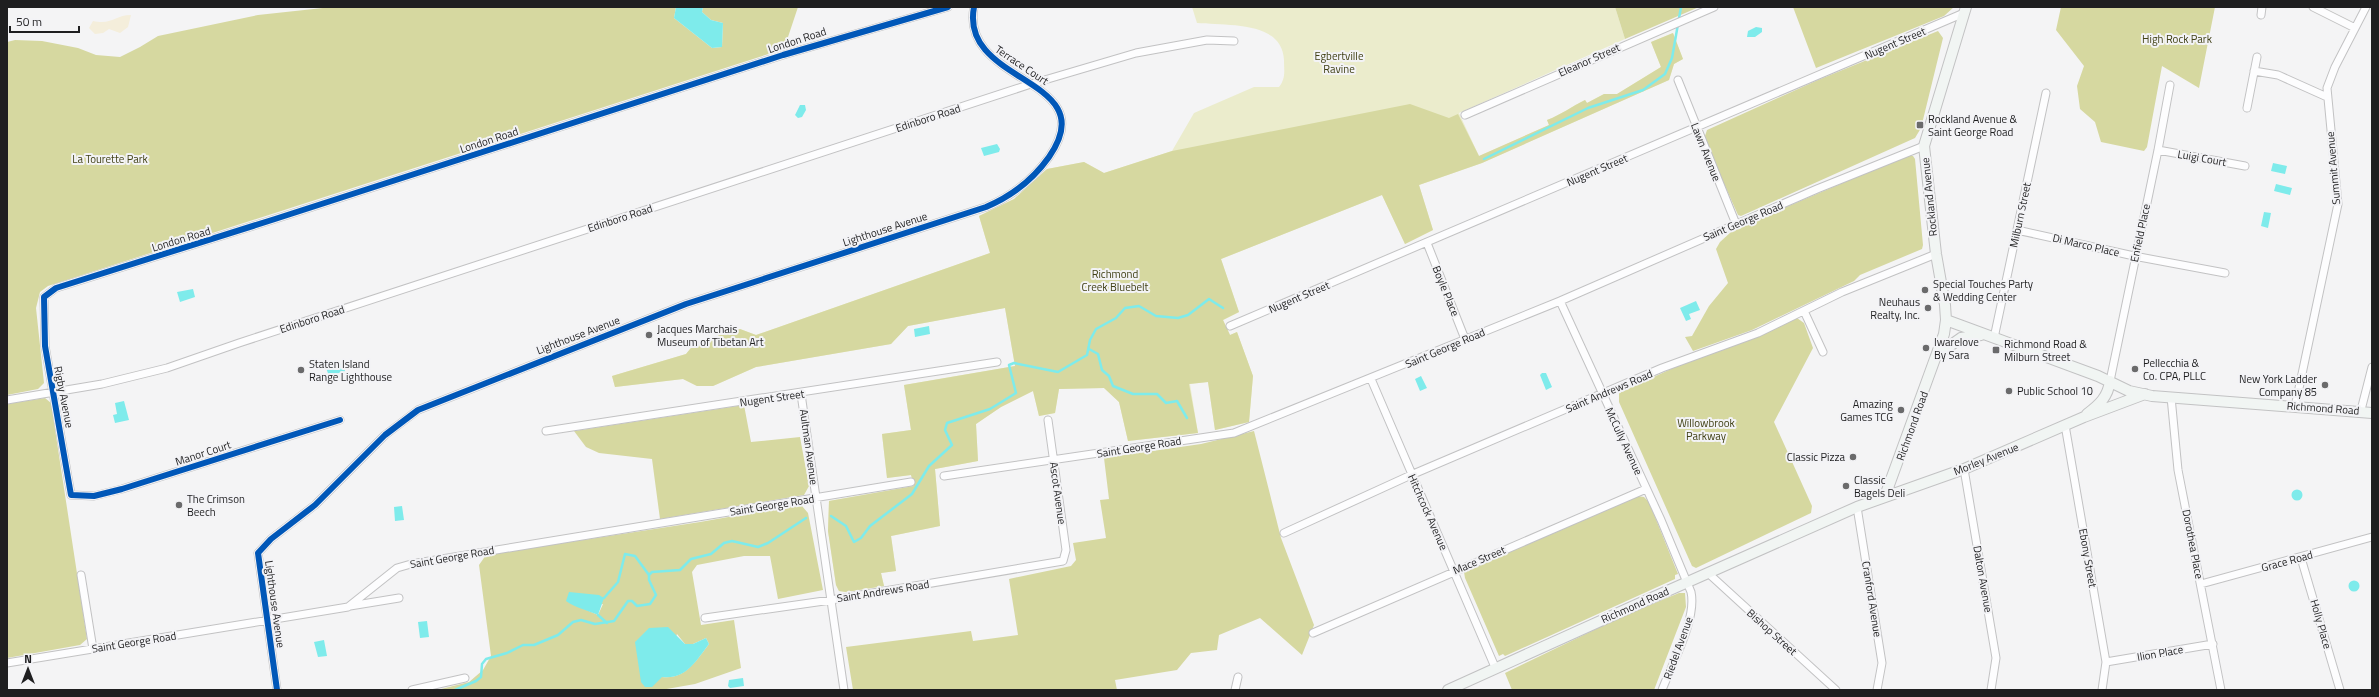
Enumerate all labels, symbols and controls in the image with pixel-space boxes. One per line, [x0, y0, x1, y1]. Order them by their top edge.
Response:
scale bar [10, 8, 79, 34]
text: 50 m [16, 12, 42, 31]
street label: London Road [766, 23, 829, 57]
street label: Nugent Street [1862, 23, 1928, 63]
park label: High Rock Park [2142, 31, 2213, 47]
street label: Eleanor Street [1556, 39, 1623, 81]
street label: Terrace Court [992, 41, 1052, 89]
park label: Egbertville Ravine [1315, 48, 1364, 77]
street label: Edinboro Road [893, 100, 963, 136]
place label: Rockland Avenue & Saint George Road [1928, 111, 2018, 140]
street label: Lawn Avenue [1687, 120, 1725, 184]
marker: Rockland Avenue & Saint George Road [1915, 120, 1925, 130]
street label: London Road [458, 123, 521, 157]
street label: Summit Avenue [2322, 130, 2344, 205]
street label: Luigi Court [2176, 146, 2228, 170]
street label: Nugent Street [1564, 150, 1630, 190]
park label: La Tourette Park [72, 151, 149, 167]
street label: Rockland Avenue [1917, 156, 1941, 237]
street label: Milburn Street [2005, 181, 2035, 249]
street label: Saint George Road [1701, 197, 1786, 245]
street label: Edinboro Road [585, 200, 655, 236]
street label: Enfield Place [2126, 202, 2154, 264]
street label: Lighthouse Avenue [841, 208, 930, 250]
street label: London Road [150, 222, 213, 256]
street label: Di Marco Place [2051, 230, 2121, 261]
street label: Boyle Place [1429, 263, 1464, 319]
park label: Richmond Creek Bluebelt [1082, 266, 1149, 295]
place label: Special Touches Party & Wedding Center [1933, 276, 2034, 305]
street label: Nugent Street [1266, 277, 1332, 317]
marker: Special Touches Party & Wedding Center [1920, 285, 1930, 295]
place label: Neuhaus Realty, Inc. [1870, 294, 1920, 323]
street label: Edinboro Road [277, 301, 347, 337]
marker: Neuhaus Realty, Inc. [1923, 303, 1933, 313]
street label: Lighthouse Avenue [534, 312, 622, 358]
place label: Jacques Marchais Museum of Tibetan Art [657, 321, 764, 350]
street label: Saint George Road [1403, 324, 1488, 372]
marker: Jacques Marchais Museum of Tibetan Art [644, 330, 654, 340]
place label: Iwarelove By Sara [1934, 334, 1979, 363]
place label: Richmond Road & Milburn Street [2004, 336, 2087, 365]
marker: Iwarelove By Sara [1921, 343, 1931, 353]
marker: Richmond Road & Milburn Street [1991, 345, 2001, 355]
place label: Pellecchia & Co. CPA, PLLC [2143, 355, 2206, 384]
place label: Staten Island Range Lighthouse [309, 356, 393, 385]
marker: Pellecchia & Co. CPA, PLLC [2130, 364, 2140, 374]
street label: Rigby Avenue [50, 365, 78, 430]
marker: Staten Island Range Lighthouse [296, 365, 306, 375]
street label: Saint Andrews Road [1563, 365, 1655, 417]
place label: New York Ladder Company 85 [2239, 371, 2317, 400]
marker: New York Ladder Company 85 [2320, 380, 2330, 390]
place label: Public School 10 [2017, 383, 2093, 399]
street label: Nugent Street [739, 386, 805, 410]
marker: Public School 10 [2004, 386, 2014, 396]
street label: Richmond Road [1892, 389, 1932, 463]
place label: Amazing Games TCG [1840, 396, 1893, 425]
street label: Richmond Road [2286, 397, 2360, 419]
street label: McCully Avenue [1601, 405, 1647, 478]
marker: Amazing Games TCG [1896, 405, 1906, 415]
street label: Aultman Avenue [796, 408, 822, 486]
park label: Willowbrook Parkway [1677, 415, 1736, 444]
street label: Saint George Road [1096, 432, 1183, 462]
street label: Manor Court [173, 436, 233, 470]
street label: Morley Avenue [1951, 439, 2021, 479]
place label: Classic Pizza [1787, 449, 1845, 465]
marker: Classic Pizza [1848, 452, 1858, 462]
street label: Ascot Avenue [1046, 461, 1070, 526]
street label: Hitchcock Avenue [1404, 471, 1452, 553]
place label: Classic Bagels Deli [1854, 472, 1905, 501]
marker: Classic Bagels Deli [1841, 481, 1851, 491]
street label: Saint George Road [729, 490, 816, 520]
place label: The Crimson Beech [187, 491, 245, 520]
marker: The Crimson Beech [174, 500, 184, 510]
street label: Dorothea Place [2178, 508, 2208, 581]
street label: Ebony Street [2075, 527, 2101, 589]
street label: Saint George Road [409, 542, 496, 572]
street label: Mace Street [1450, 542, 1508, 578]
street label: Dalton Avenue [1969, 544, 1997, 614]
street label: Grace Road [2260, 546, 2315, 576]
street label: Lighthouse Avenue [261, 559, 289, 649]
street label: Cranford Avenue [1858, 560, 1886, 639]
street label: Saint Andrews Road [836, 576, 930, 606]
street label: Richmond Road [1598, 583, 1672, 627]
street label: Holly Place [2306, 597, 2336, 651]
street label: Bishop Street [1743, 605, 1801, 659]
street label: Riedel Avenue [1659, 614, 1697, 682]
street label: Saint George Road [91, 627, 178, 657]
street label: Ilion Place [2136, 641, 2185, 665]
north arrow [8, 649, 48, 689]
text: N [24, 651, 32, 667]

